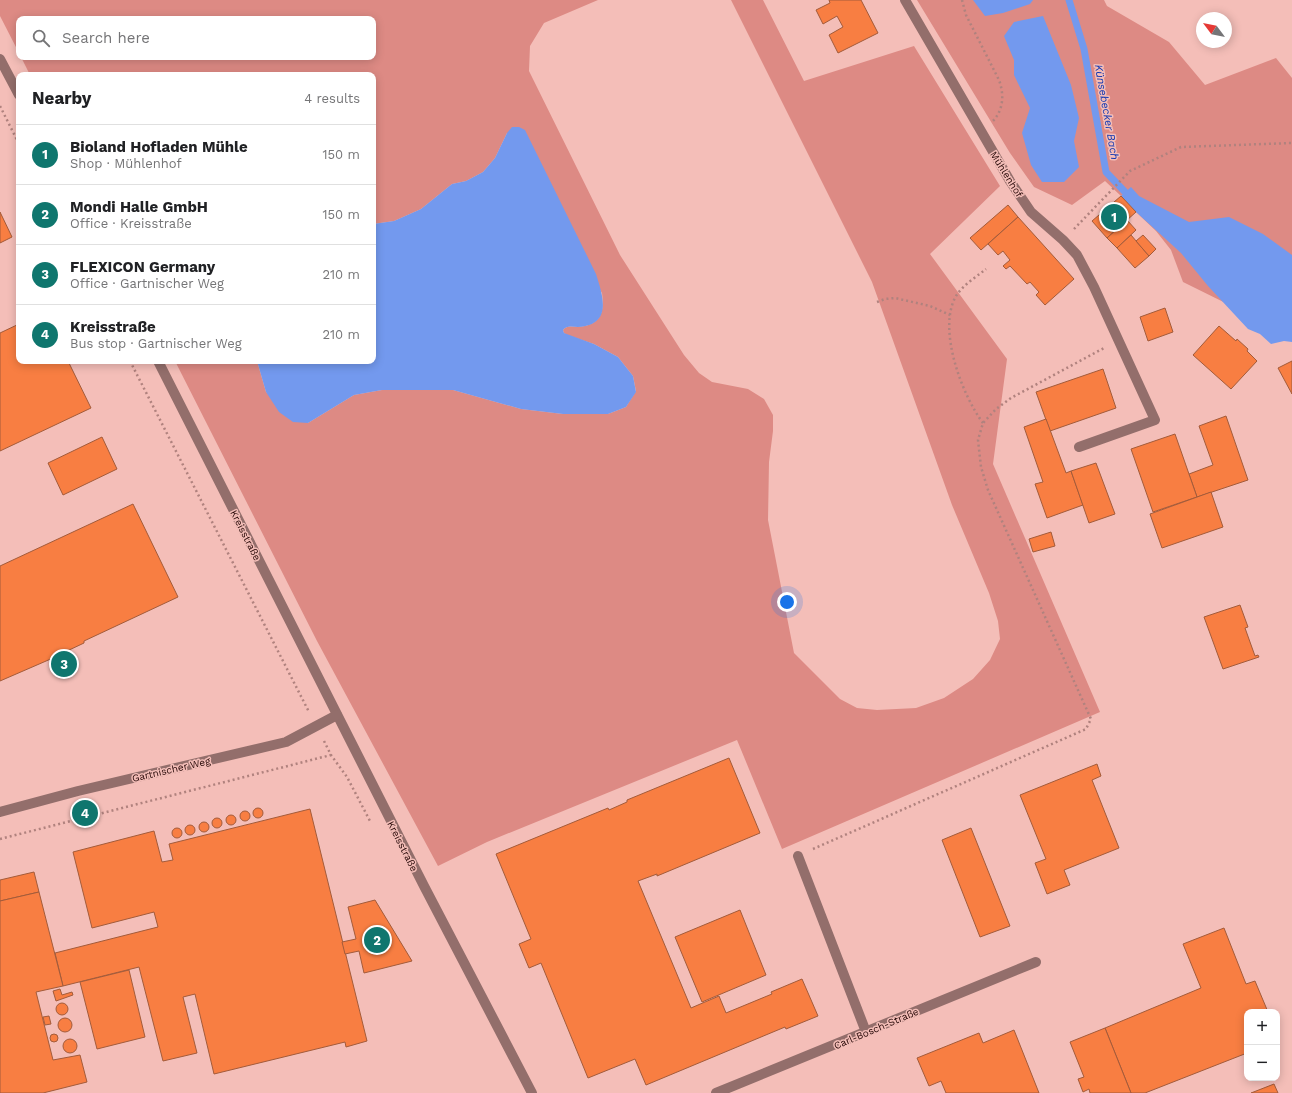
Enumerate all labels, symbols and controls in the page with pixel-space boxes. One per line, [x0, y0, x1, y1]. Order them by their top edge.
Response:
north arrow [1196, 12, 1232, 48]
search box [16, 16, 376, 60]
icon: search [30, 27, 52, 49]
text: Search here [62, 29, 150, 47]
water label: Künsebecker Bach [1092, 63, 1121, 161]
text: Nearby [32, 88, 91, 108]
text: 4 results [304, 91, 360, 106]
text: Bioland Hofladen Mühle [70, 138, 248, 156]
text: 1 [42, 147, 48, 162]
text: 150 m [322, 147, 360, 162]
street label: Mühlenhof [988, 149, 1025, 199]
text: Shop · Mühlenhof [70, 156, 182, 171]
text: Mondi Halle GmbH [70, 198, 208, 216]
pin: 1 [1101, 202, 1127, 232]
text: 2 [41, 207, 49, 222]
text: 150 m [322, 207, 360, 222]
text: Office · Kreisstraße [70, 216, 192, 231]
text: FLEXICON Germany [70, 258, 215, 276]
text: 3 [41, 267, 49, 282]
text: 210 m [322, 267, 360, 282]
text: Office · Gartnischer Weg [70, 276, 224, 291]
text: Kreisstraße [70, 318, 156, 336]
text: 4 [41, 327, 49, 342]
text: 210 m [322, 327, 360, 342]
text: Bus stop · Gartnischer Weg [70, 336, 242, 351]
street label: Kreisstraße [228, 508, 263, 563]
your location [777, 592, 797, 612]
pin: 3 [51, 649, 77, 679]
street label: Gartnischer Weg [131, 755, 212, 784]
pin: 4 [72, 798, 98, 828]
street label: Kreisstraße [385, 819, 420, 874]
pin: 2 [364, 925, 390, 955]
street label: Carl-Bosch-Straße [832, 1006, 920, 1051]
map controls [1244, 1009, 1280, 1081]
button: + [1244, 1009, 1280, 1045]
button: − [1244, 1045, 1280, 1081]

